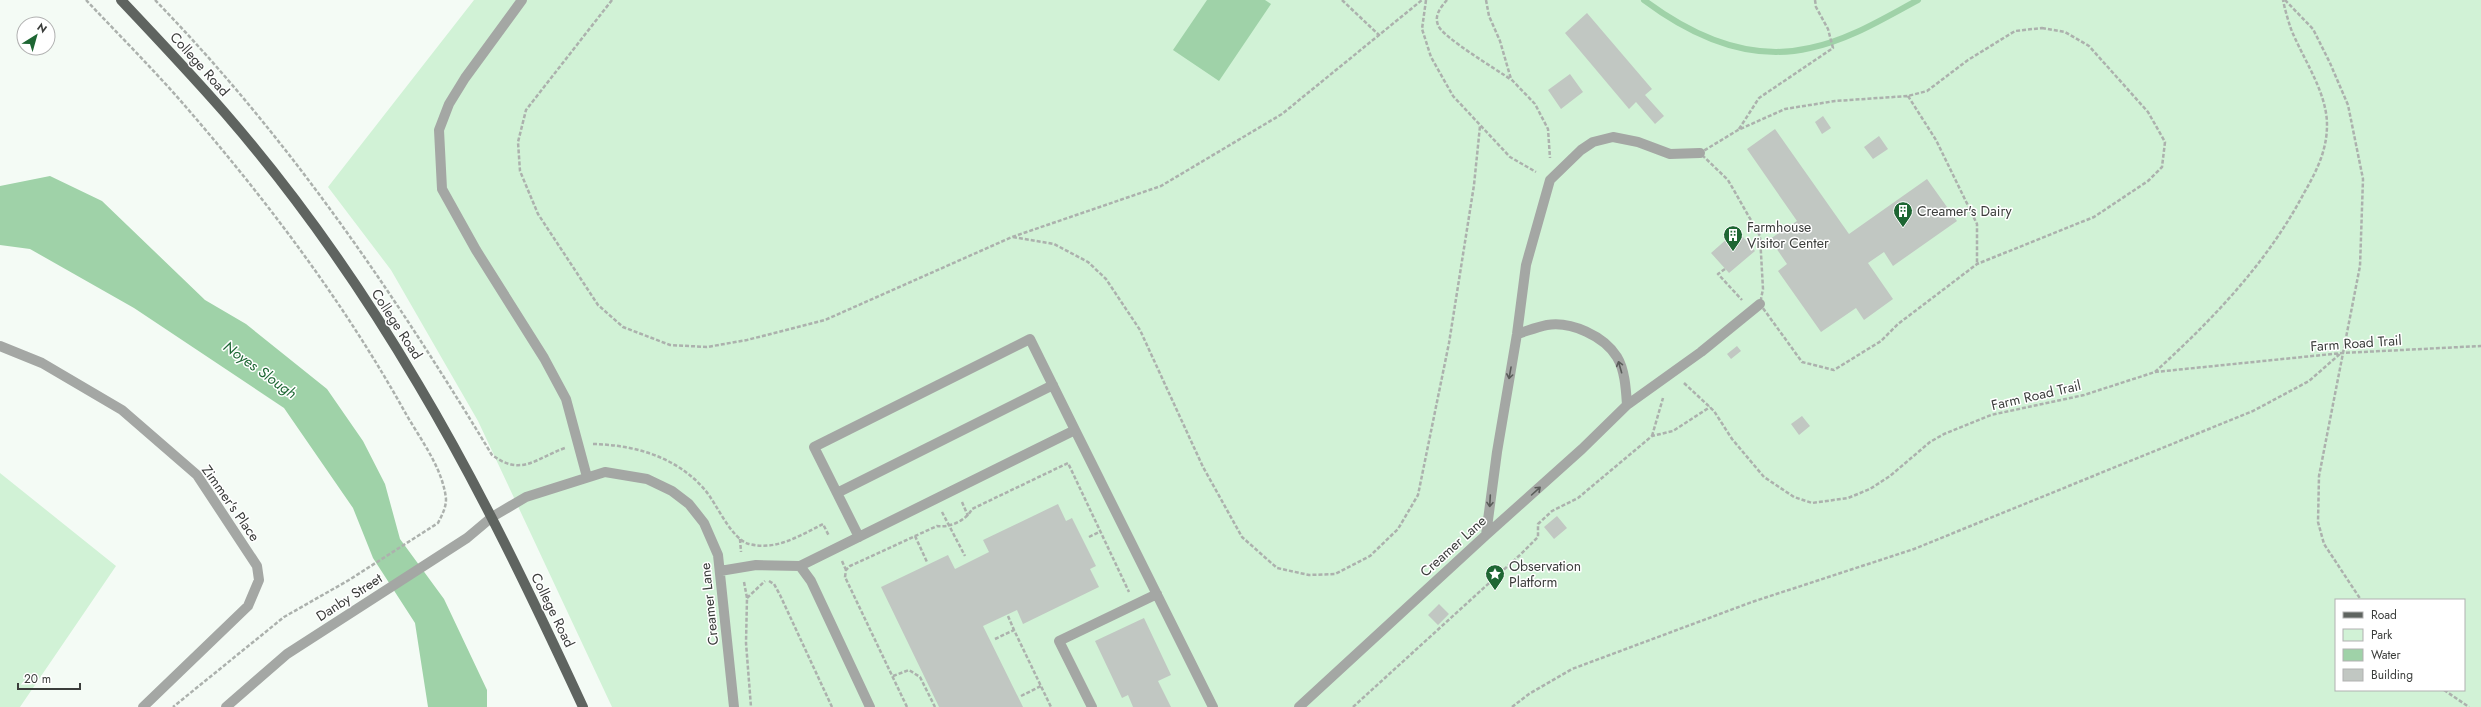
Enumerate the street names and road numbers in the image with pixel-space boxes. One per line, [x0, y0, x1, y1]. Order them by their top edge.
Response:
street label: College Road [166, 27, 234, 101]
street label: College Road [367, 285, 427, 363]
street label: Farm Road Trail [2310, 330, 2402, 356]
street label: Farm Road Trail [1989, 375, 2083, 415]
street label: Zimmer's Place [197, 461, 265, 545]
street label: Creamer Lane [1416, 511, 1490, 581]
street label: Creamer Lane [695, 562, 723, 646]
street label: Danby Street [312, 568, 386, 626]
street label: College Road [526, 569, 580, 651]

